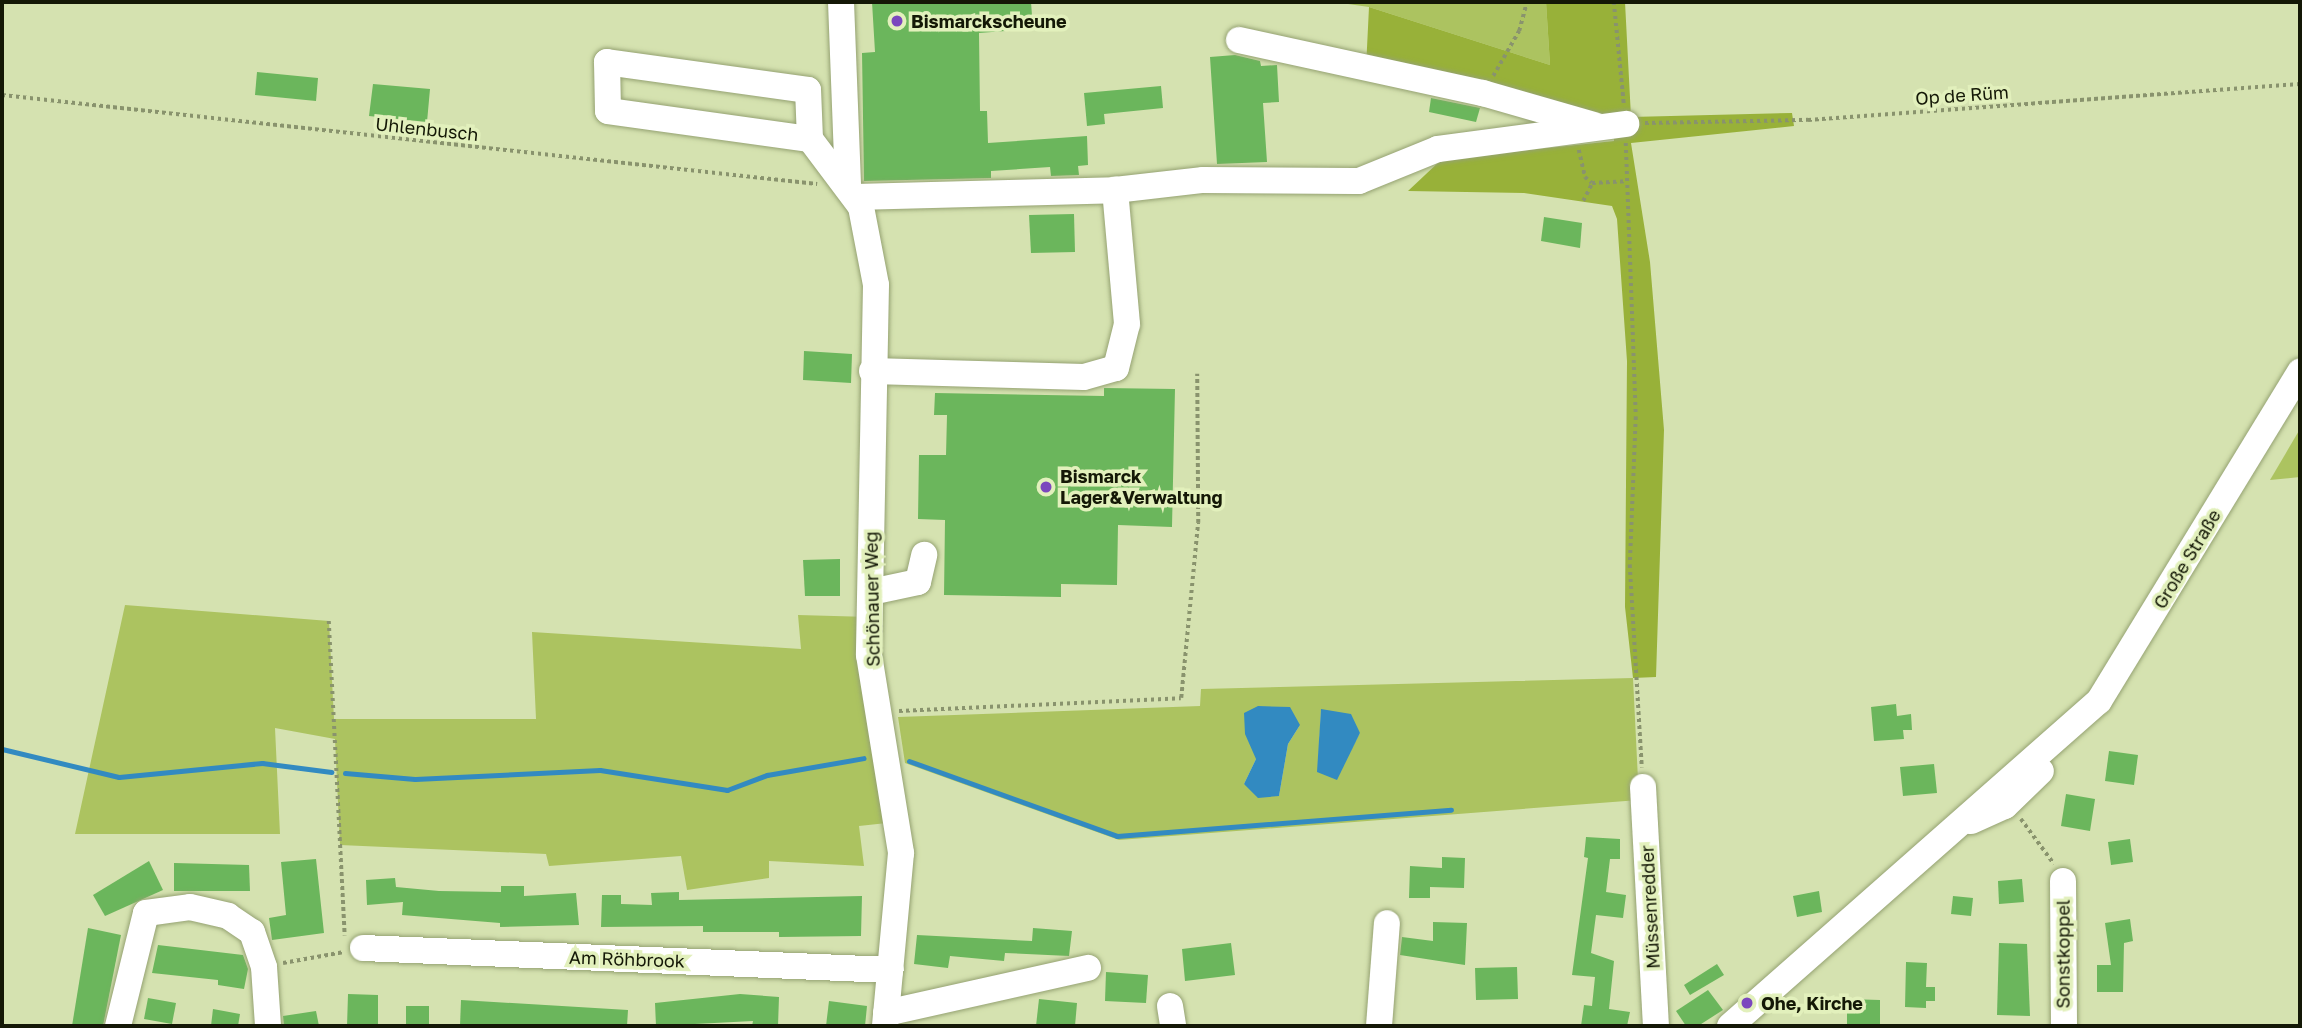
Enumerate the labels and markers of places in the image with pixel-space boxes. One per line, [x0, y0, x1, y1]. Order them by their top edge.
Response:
place label: Bismarckscheune [911, 10, 1067, 32]
marker: Bismarckscheune [889, 13, 905, 29]
place label: Bismarck Lager&Verwaltung [1060, 466, 1223, 508]
marker: Bismarck Lager&Verwaltung [1038, 479, 1054, 495]
place label: Ohe, Kirche [1761, 992, 1863, 1014]
marker: Ohe, Kirche [1739, 995, 1755, 1011]

